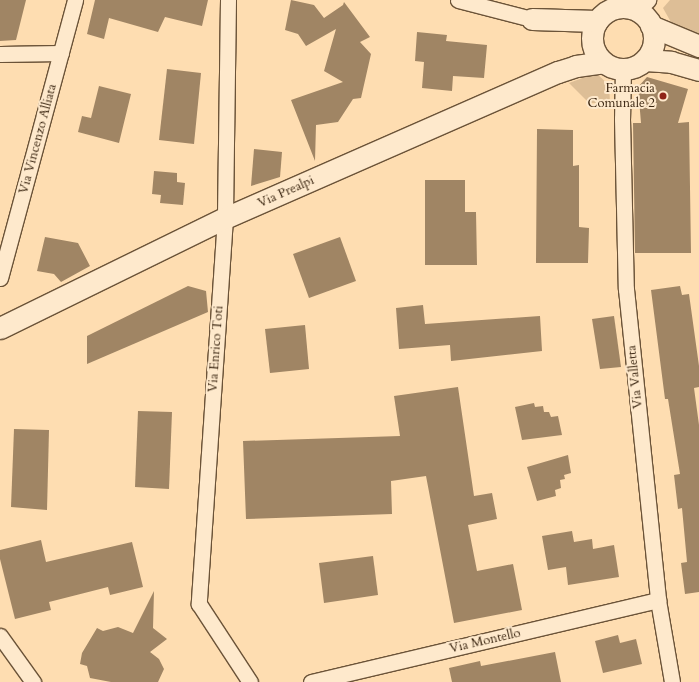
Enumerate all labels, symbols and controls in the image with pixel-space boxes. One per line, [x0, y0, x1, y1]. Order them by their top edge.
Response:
place label: Farmacia Comunale 2 [588, 81, 655, 112]
street label: Via Vincenzo Alliata [16, 82, 60, 196]
marker: Farmacia Comunale 2 [658, 91, 668, 101]
street label: Via Prealpi [255, 173, 317, 211]
street label: Via Enrico Toti [205, 305, 227, 393]
street label: Via Valletta [624, 344, 646, 410]
street label: Via Montello [448, 625, 522, 657]

